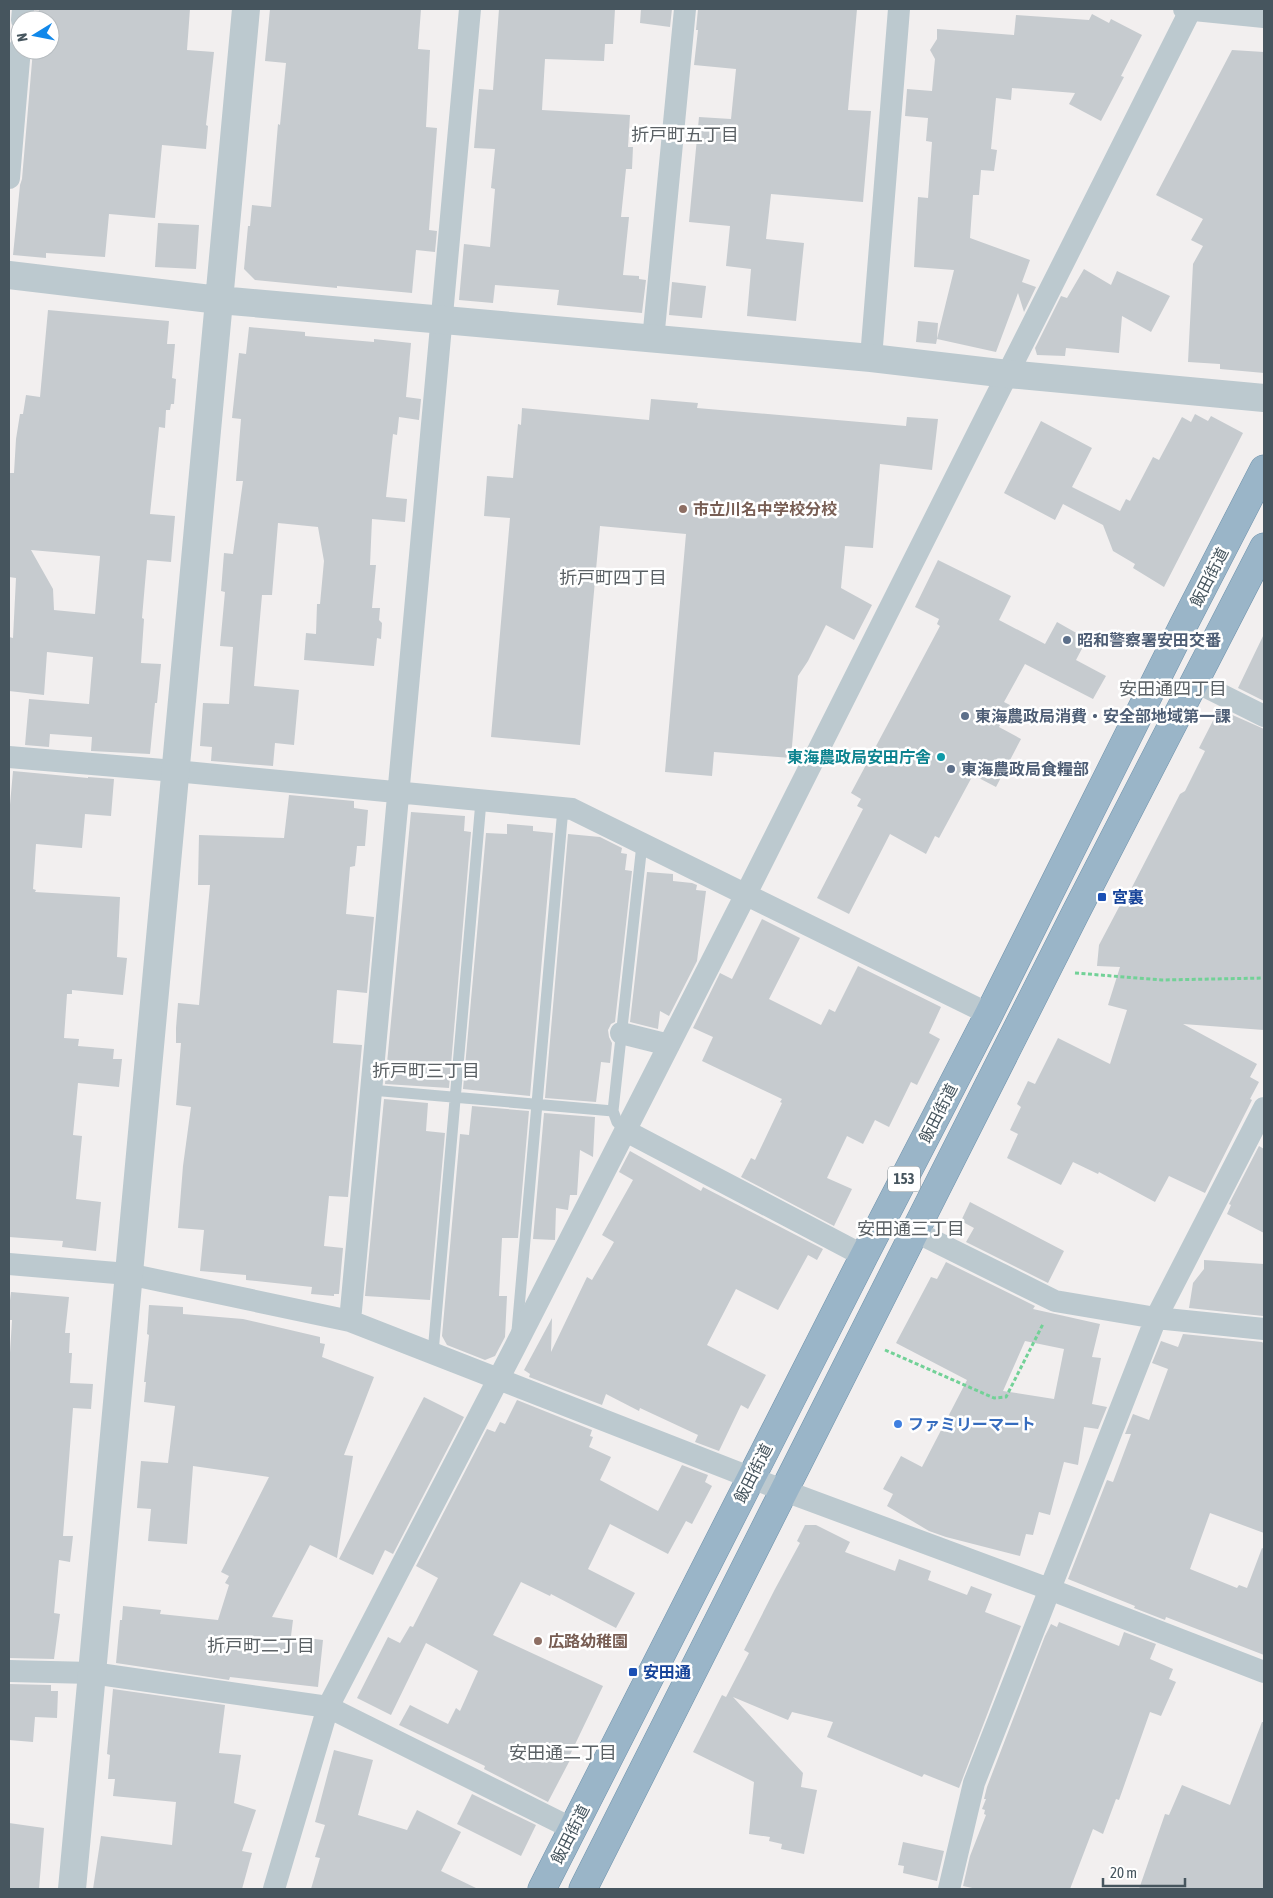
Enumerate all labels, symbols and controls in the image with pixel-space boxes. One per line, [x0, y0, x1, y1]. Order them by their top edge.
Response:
north arrow [10, 10, 60, 60]
text: N [14, 32, 31, 43]
district label: 折戸町五丁目 [631, 124, 739, 145]
place label: 市立川名中学校分校 [693, 500, 837, 518]
marker: 市立川名中学校分校 [677, 503, 689, 515]
street label: 飯田街道 [1186, 544, 1232, 610]
district label: 折戸町四丁目 [559, 567, 667, 588]
place label: 昭和警察署安田交番 [1077, 631, 1221, 649]
marker: 昭和警察署安田交番 [1061, 634, 1073, 646]
district label: 安田通四丁目 [1119, 678, 1227, 699]
place label: 東海農政局消費・安全部地域第一課 [975, 707, 1231, 725]
marker: 東海農政局消費・安全部地域第一課 [959, 710, 971, 722]
place label: 東海農政局安田庁舎 [787, 748, 931, 766]
marker: 東海農政局安田庁舎 [935, 751, 947, 763]
place label: 東海農政局食糧部 [961, 760, 1089, 778]
marker: 東海農政局食糧部 [945, 763, 957, 775]
place label: 宮裏 [1112, 888, 1144, 906]
marker: 宮裏 [1096, 891, 1108, 903]
district label: 折戸町三丁目 [372, 1060, 480, 1081]
street label: 飯田街道 [915, 1080, 961, 1146]
road number: 153 [888, 1166, 920, 1192]
district label: 安田通三丁目 [857, 1218, 965, 1239]
place label: ファミリーマート [908, 1415, 1036, 1433]
marker: ファミリーマート [892, 1418, 904, 1430]
street label: 飯田街道 [730, 1440, 776, 1506]
place label: 広路幼稚園 [548, 1632, 628, 1650]
district label: 折戸町二丁目 [207, 1635, 315, 1656]
marker: 広路幼稚園 [532, 1635, 544, 1647]
place label: 安田通 [643, 1663, 691, 1681]
marker: 安田通 [627, 1666, 639, 1678]
district label: 安田通二丁目 [509, 1742, 617, 1763]
street label: 飯田街道 [547, 1801, 593, 1867]
scale bar [1103, 1856, 1186, 1888]
text: 20 m [1110, 1864, 1137, 1881]

